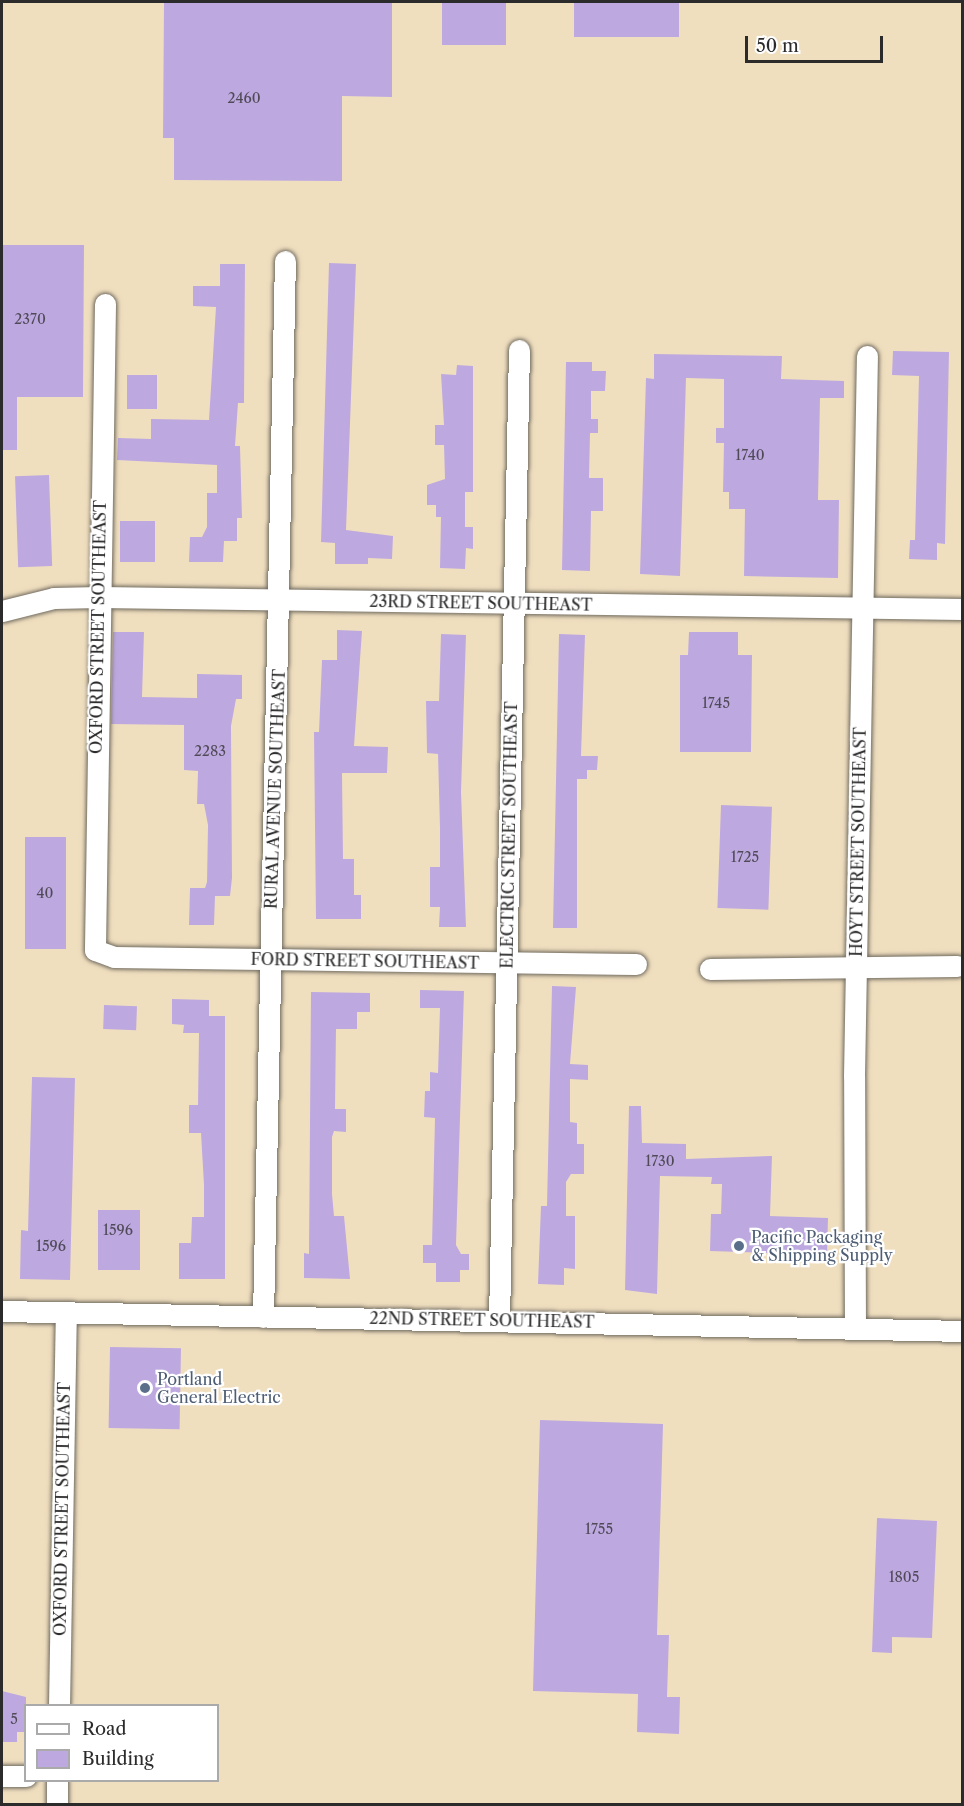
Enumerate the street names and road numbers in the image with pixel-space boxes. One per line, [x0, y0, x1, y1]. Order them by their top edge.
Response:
street label: OXFORD STREET SOUTHEAST [86, 500, 110, 754]
street label: 23RD STREET SOUTHEAST [369, 591, 593, 615]
street label: RURAL AVENUE SOUTHEAST [261, 668, 289, 910]
street label: ELECTRIC STREET SOUTHEAST [497, 701, 521, 969]
street label: HOYT STREET SOUTHEAST [846, 727, 870, 957]
street label: FORD STREET SOUTHEAST [250, 949, 480, 973]
street label: 22ND STREET SOUTHEAST [369, 1308, 595, 1332]
street label: OXFORD STREET SOUTHEAST [50, 1382, 74, 1636]

